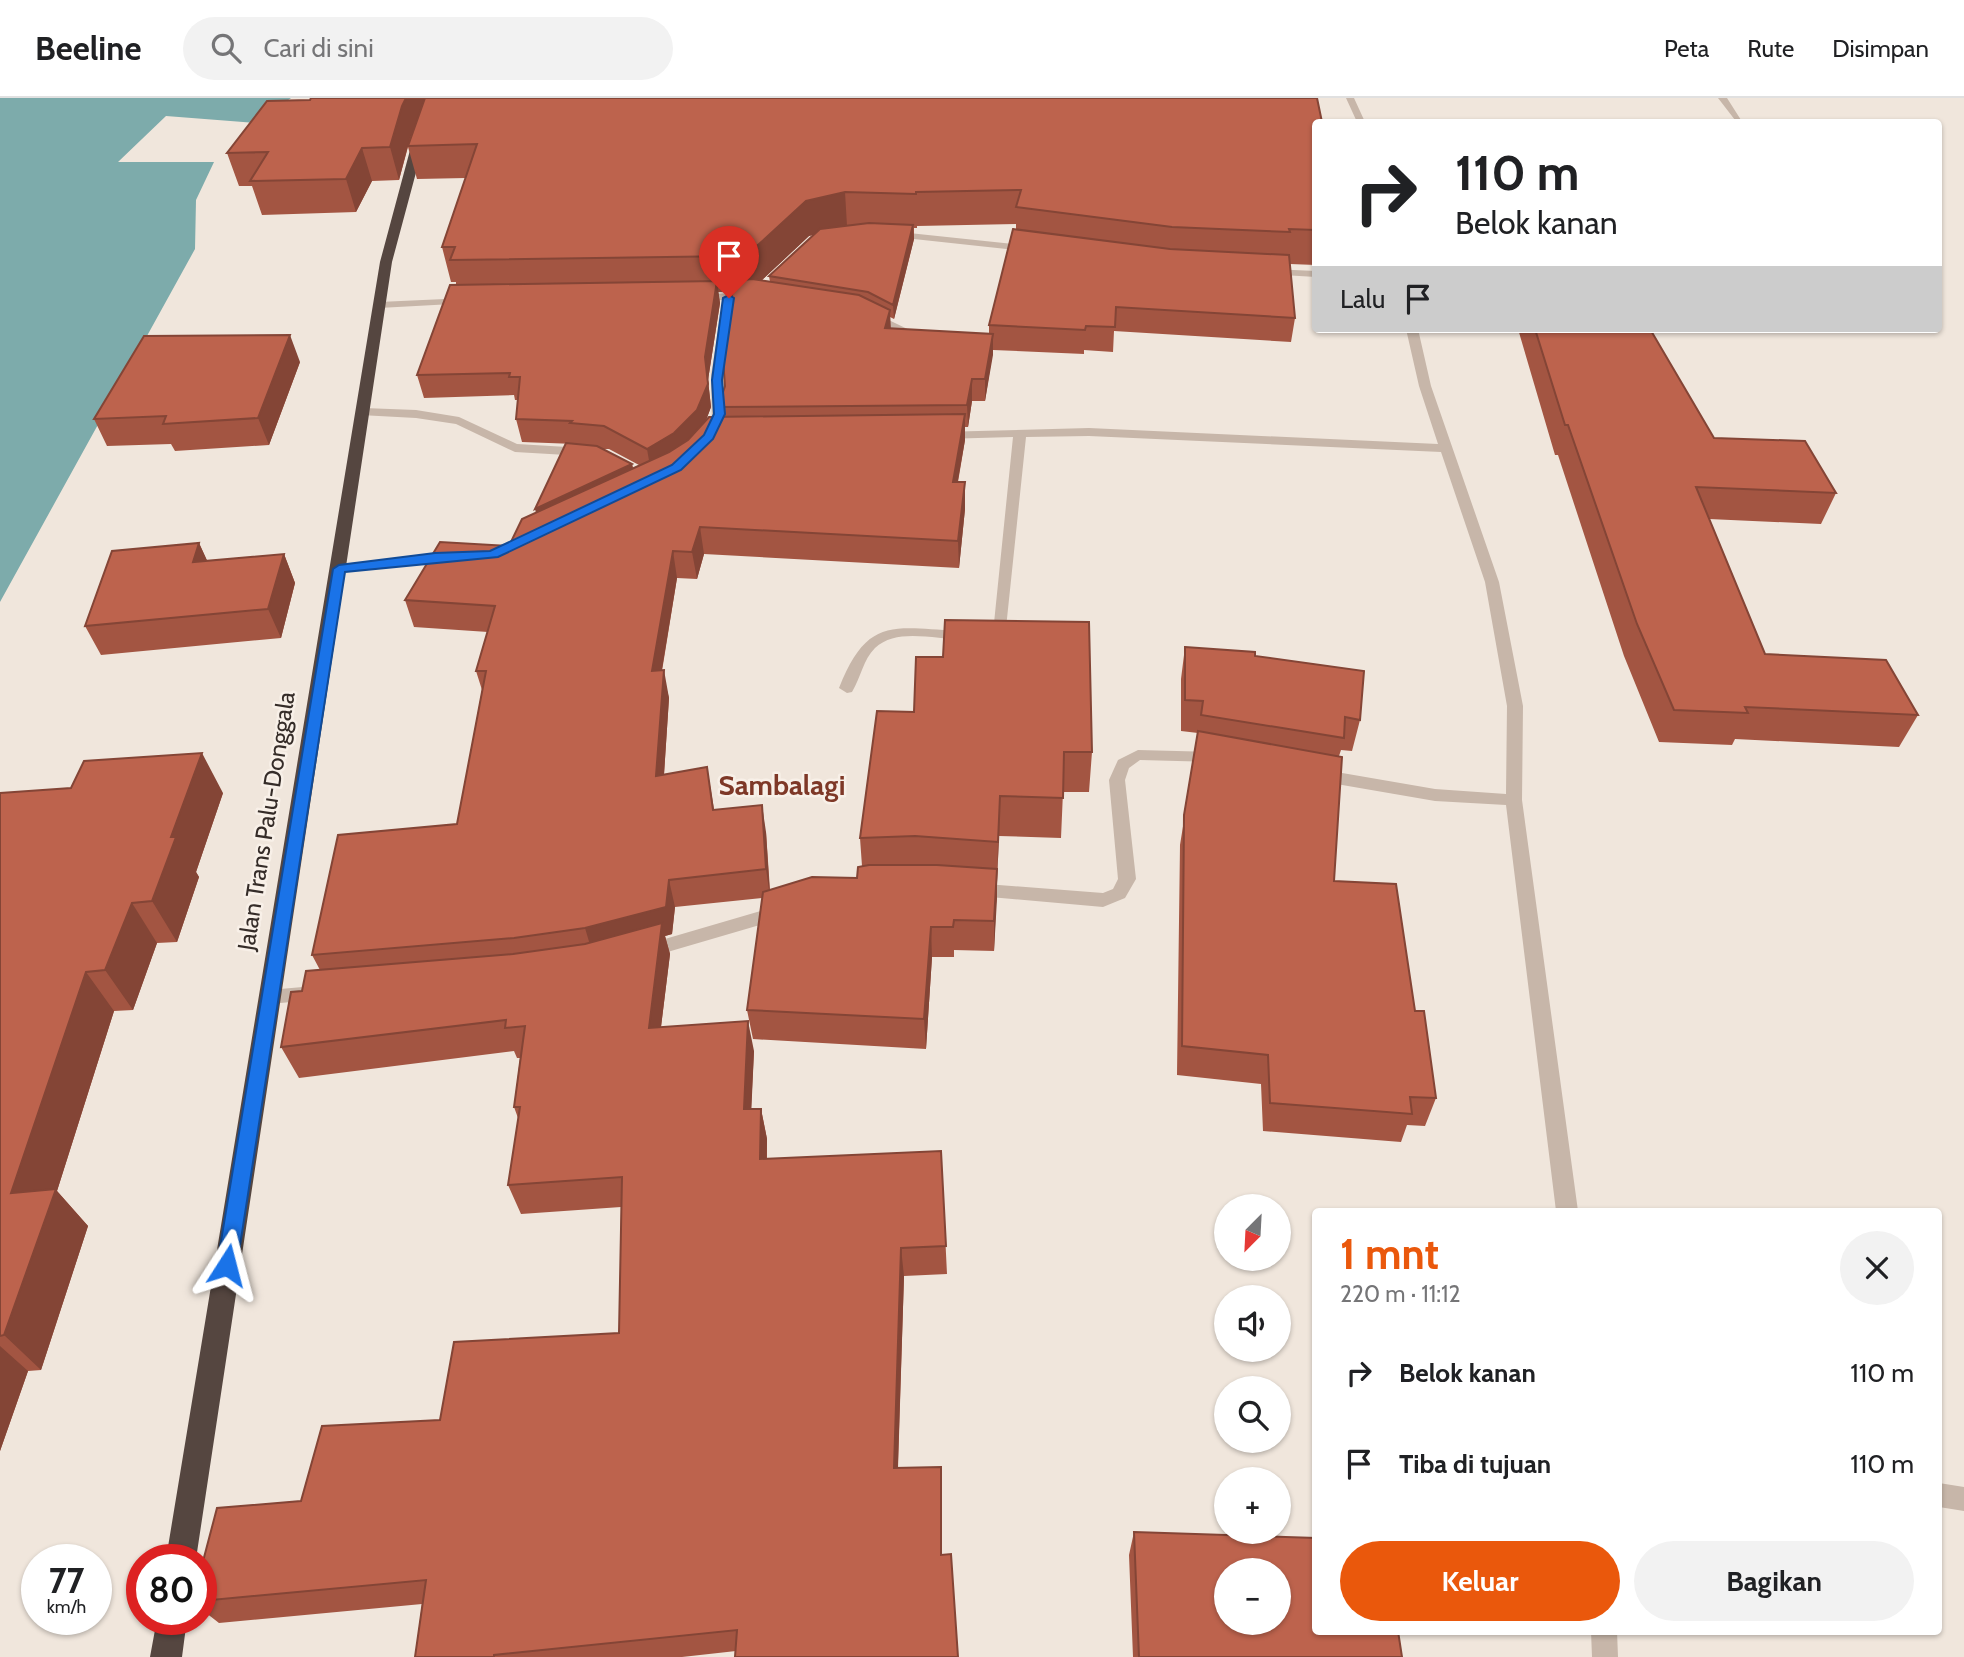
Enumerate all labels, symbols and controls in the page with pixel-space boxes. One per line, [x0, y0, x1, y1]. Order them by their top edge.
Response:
search box [183, 17, 673, 80]
text: Beeline [35, 28, 141, 68]
icon: search [207, 29, 245, 67]
text: Cari di sini [263, 32, 374, 64]
text: Peta [1664, 34, 1709, 63]
text: Rute [1747, 34, 1794, 63]
text: Disimpan [1832, 34, 1929, 63]
text: 110 m [1455, 143, 1579, 202]
icon: right [1340, 147, 1431, 238]
text: Belok kanan [1455, 203, 1618, 242]
pin [699, 226, 759, 298]
icon: arrive [710, 237, 748, 275]
icon: arrive [1399, 280, 1437, 318]
text: Lalu [1340, 283, 1385, 315]
street label: Jalan Trans Palu-Donggala [231, 689, 301, 953]
district label: Sambalagi [718, 768, 846, 802]
north arrow [1214, 1194, 1292, 1270]
map controls [1214, 1194, 1291, 1635]
position arrow [190, 1228, 264, 1302]
text: 1 mnt [1340, 1228, 1439, 1280]
button: close [1840, 1231, 1914, 1305]
text: 220 m · 11:12 [1340, 1280, 1461, 1308]
button: sound [1214, 1285, 1291, 1362]
icon: right [1340, 1354, 1378, 1392]
text: Belok kanan [1399, 1357, 1536, 1389]
text: 110 m [1850, 1357, 1914, 1389]
button: search [1214, 1376, 1291, 1453]
icon: arrive [1340, 1445, 1378, 1483]
text: Tiba di tujuan [1399, 1448, 1551, 1480]
text: 110 m [1850, 1448, 1914, 1480]
button: + [1214, 1467, 1291, 1544]
button: Keluar [1340, 1541, 1620, 1621]
button: Bagikan [1634, 1541, 1914, 1621]
speed limit sign: 80 [126, 1544, 217, 1635]
button: − [1214, 1558, 1291, 1635]
text: 77 [49, 1559, 84, 1602]
text: km/h [47, 1596, 86, 1618]

